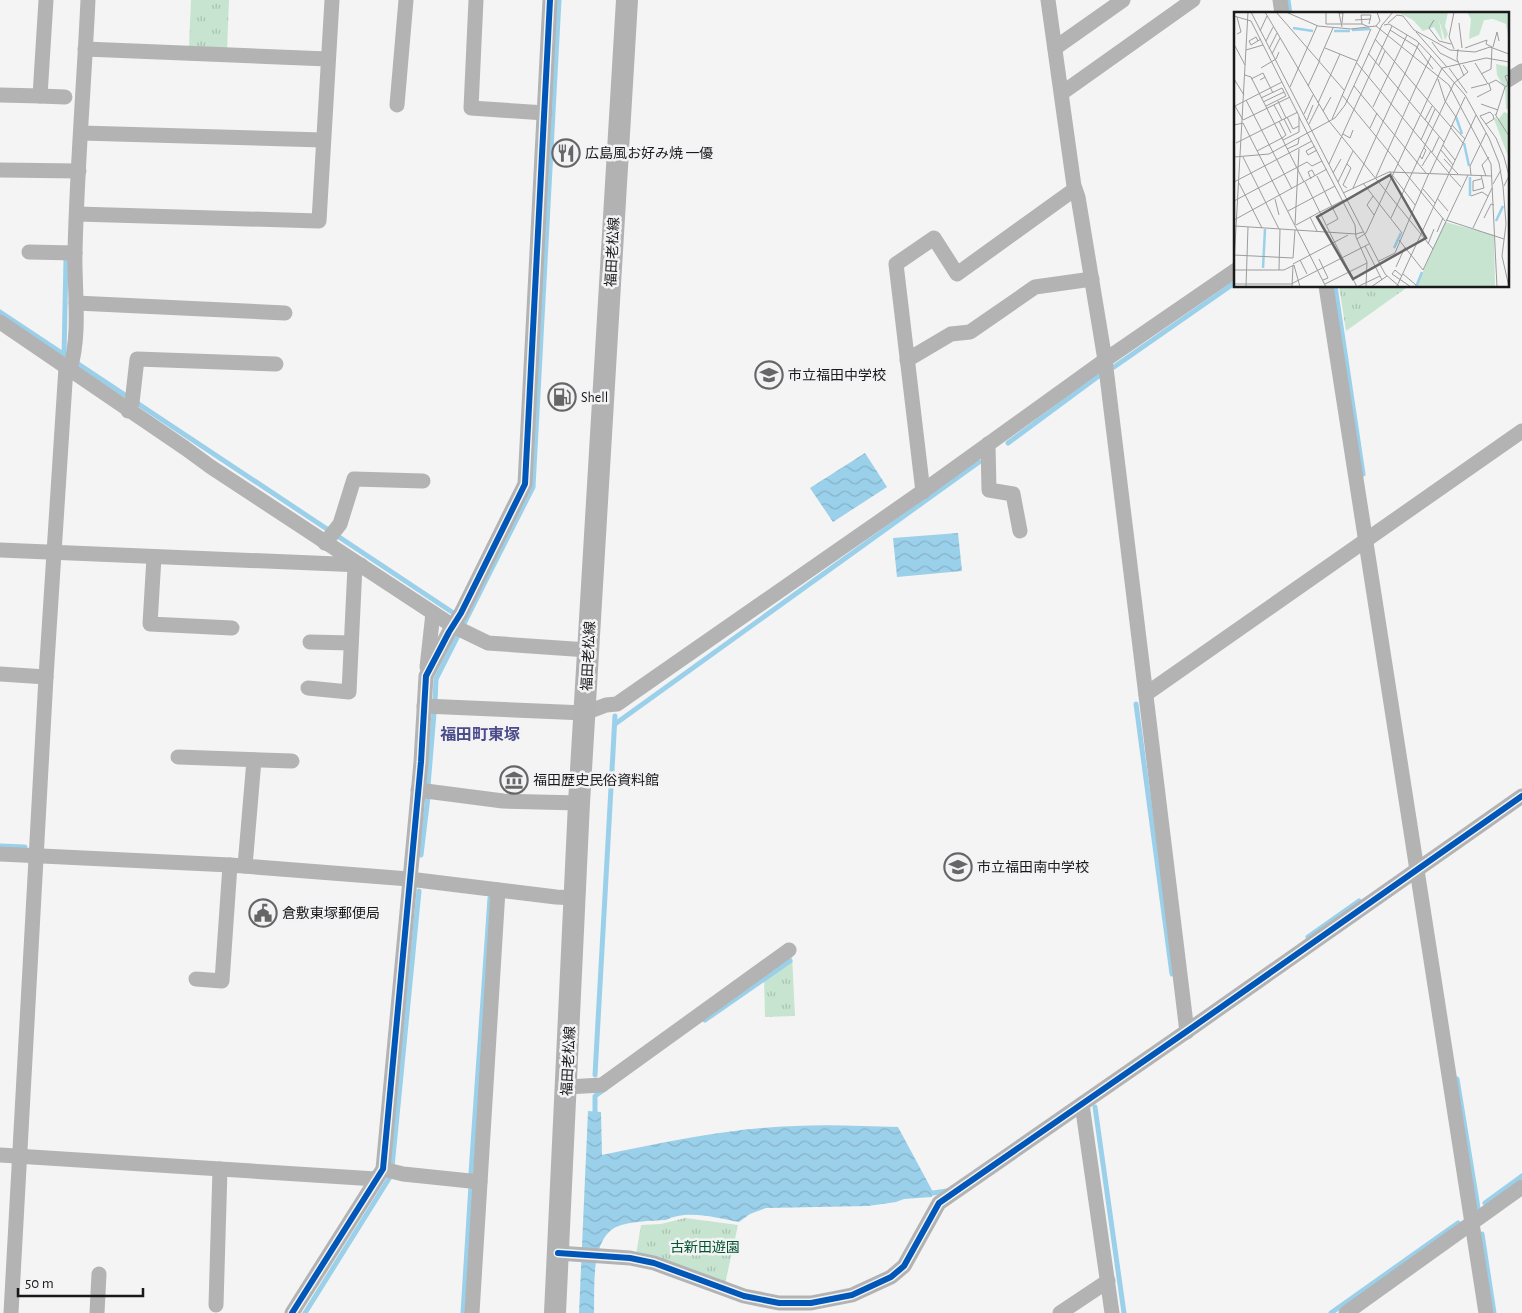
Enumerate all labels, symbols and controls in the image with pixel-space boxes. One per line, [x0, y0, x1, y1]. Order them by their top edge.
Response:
inset map [1234, 12, 1510, 288]
restaurant icon: 広島風お好み焼 一優 [551, 138, 581, 168]
place label: 広島風お好み焼 一優 [585, 146, 713, 161]
street label: 福田老松線 [603, 217, 622, 287]
school or university icon: 市立福田中学校 [754, 360, 784, 390]
place label: 市立福田中学校 [788, 368, 886, 383]
fuel station icon: Shell [547, 382, 577, 412]
place label: Shell [581, 391, 608, 405]
street label: 福田老松線 [579, 621, 598, 691]
district label: 福田町東塚 [440, 726, 520, 743]
museum icon: 福田歴史民俗資料館 [499, 765, 529, 795]
place label: 福田歴史民俗資料館 [533, 772, 659, 788]
school or university icon: 市立福田南中学校 [943, 852, 973, 882]
place label: 市立福田南中学校 [977, 860, 1089, 875]
public building icon: 倉敷東塚郵便局 [248, 898, 278, 928]
place label: 倉敷東塚郵便局 [282, 905, 380, 921]
street label: 福田老松線 [559, 1026, 578, 1096]
park label: 古新田遊園 [670, 1239, 740, 1255]
scale bar [18, 1266, 142, 1298]
text: 50 m [25, 1276, 54, 1291]

